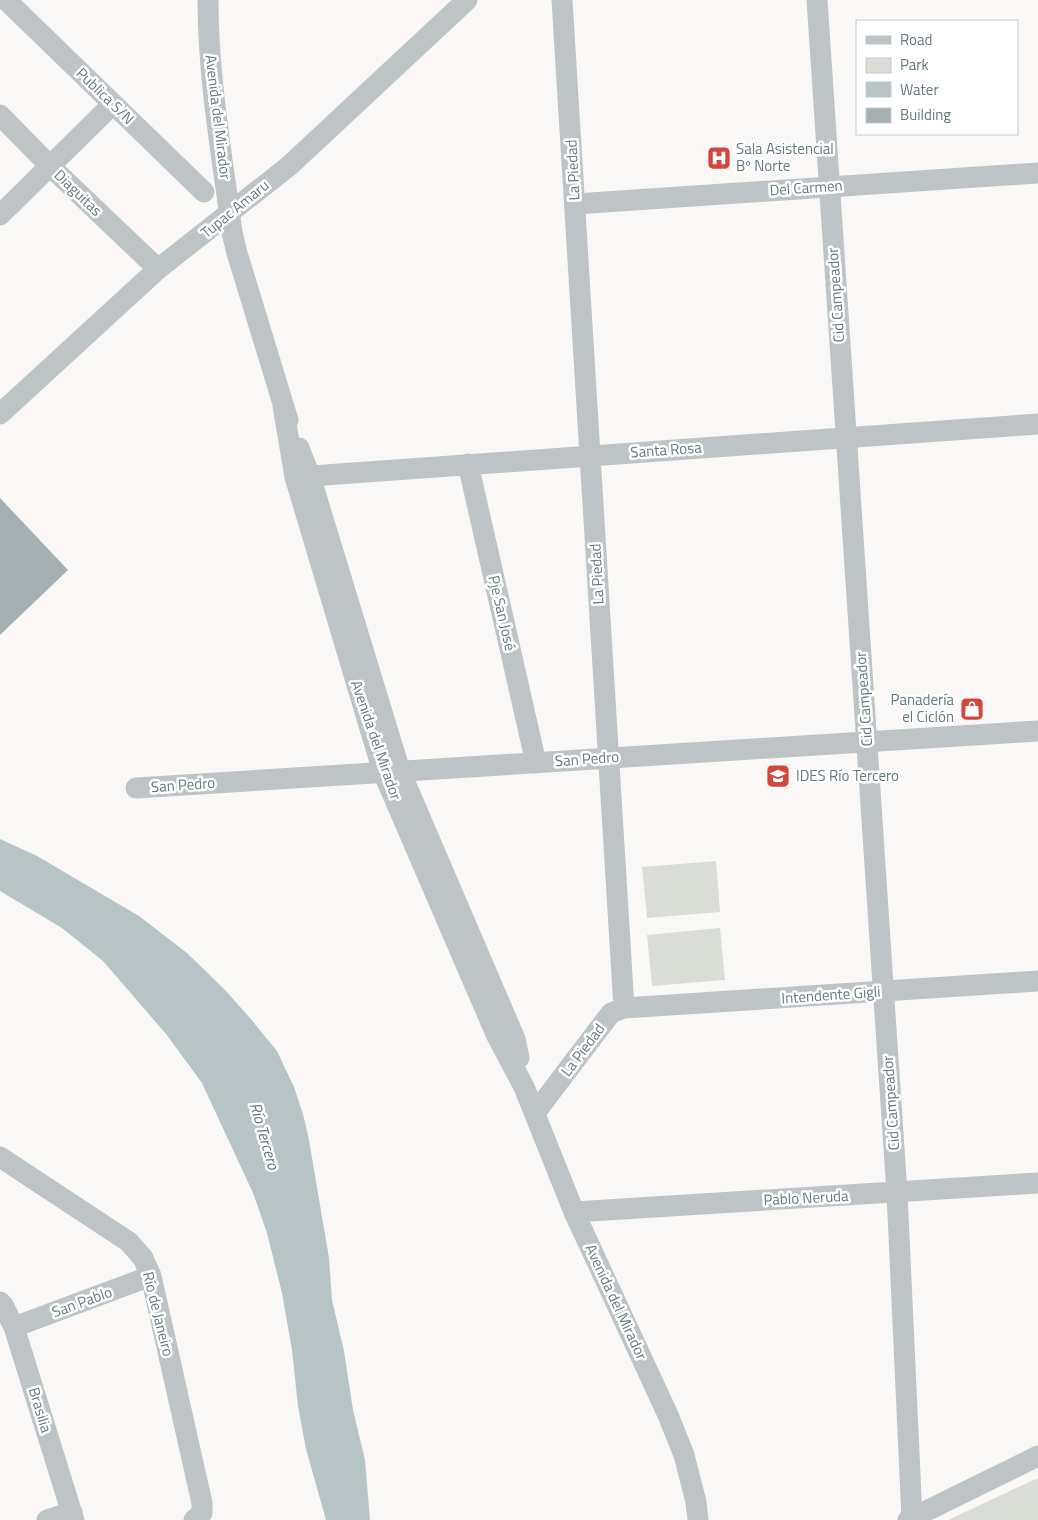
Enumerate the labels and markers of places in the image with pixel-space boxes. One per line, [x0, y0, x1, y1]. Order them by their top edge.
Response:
place label: Sala Asistencial Bº Norte [736, 137, 834, 177]
hospital icon: Sala Asistencial Bº Norte [706, 145, 732, 171]
place label: Panadería el Ciclón [891, 688, 954, 728]
shop icon: Panadería el Ciclón [959, 696, 985, 722]
school or university icon: IDES Río Tercero [765, 763, 791, 789]
place label: IDES Río Tercero [796, 764, 899, 787]

